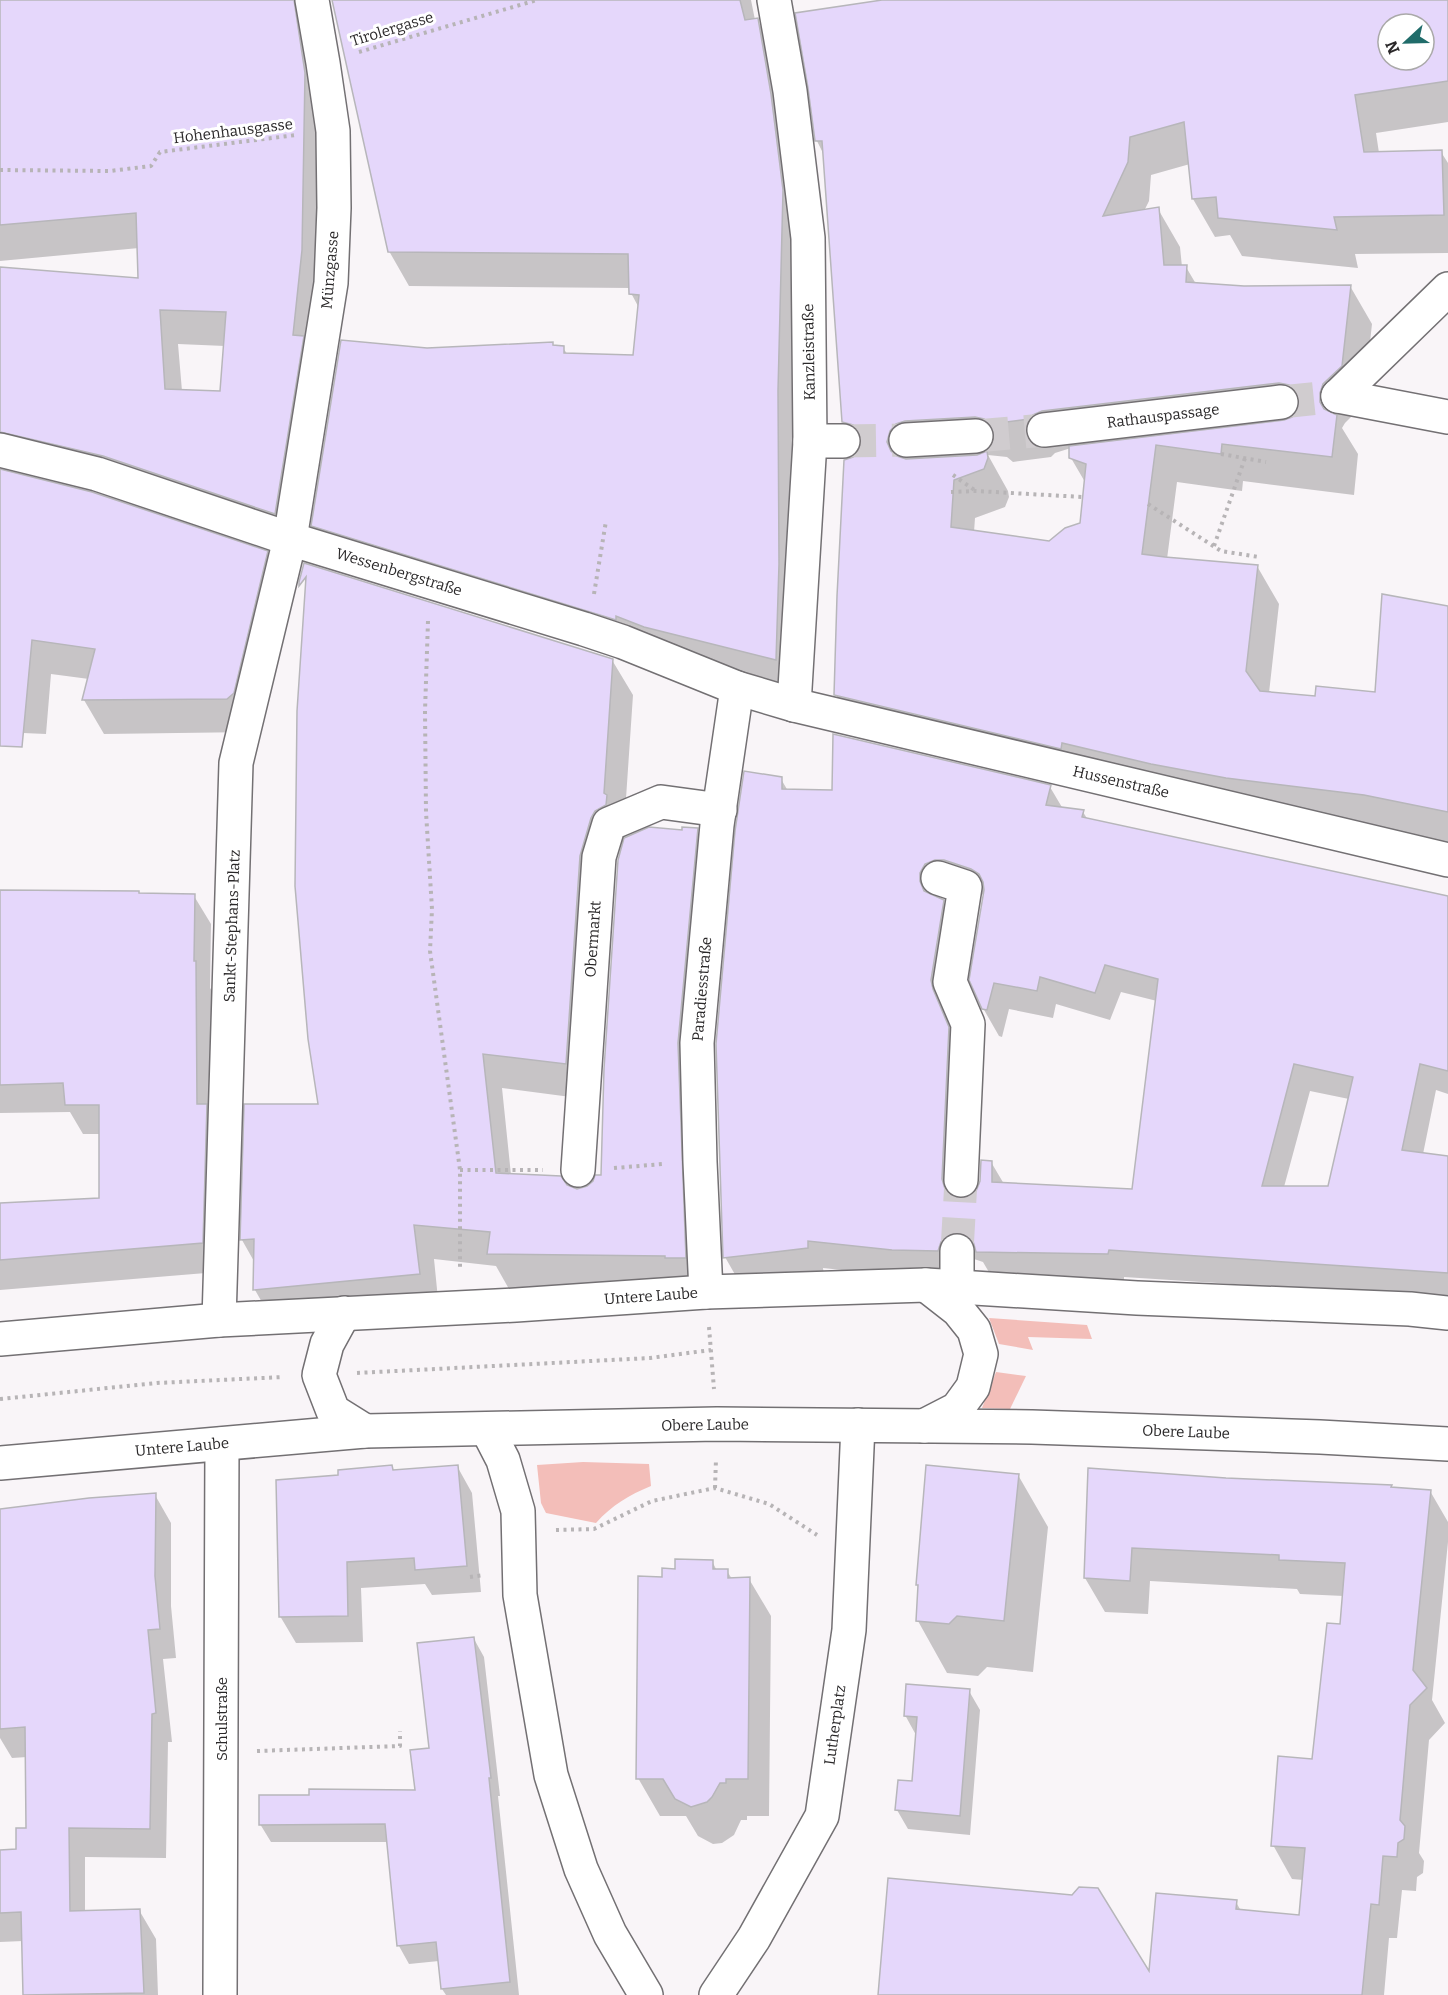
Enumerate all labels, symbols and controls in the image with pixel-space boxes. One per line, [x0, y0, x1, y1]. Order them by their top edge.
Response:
street label: Tirolergasse [348, 8, 436, 50]
north arrow [1376, 12, 1436, 72]
text: N [1381, 38, 1404, 57]
street label: Hohenhausgasse [172, 115, 294, 147]
street label: Münzgasse [318, 230, 342, 310]
street label: Kanzleistraße [799, 304, 819, 400]
street label: Rathauspassage [1106, 400, 1220, 432]
street label: Wessenbergstraße [334, 544, 464, 600]
street label: Hussenstraße [1071, 762, 1171, 802]
street label: Sankt-Stephans-Platz [220, 849, 244, 1003]
street label: Obermarkt [581, 899, 605, 978]
street label: Paradiesstraße [688, 936, 716, 1042]
street label: Untere Laube [603, 1284, 699, 1308]
street label: Obere Laube [661, 1415, 749, 1435]
street label: Obere Laube [1142, 1421, 1230, 1443]
street label: Untere Laube [134, 1434, 230, 1460]
street label: Schulstraße [213, 1677, 231, 1761]
street label: Lutherplatz [820, 1684, 850, 1766]

